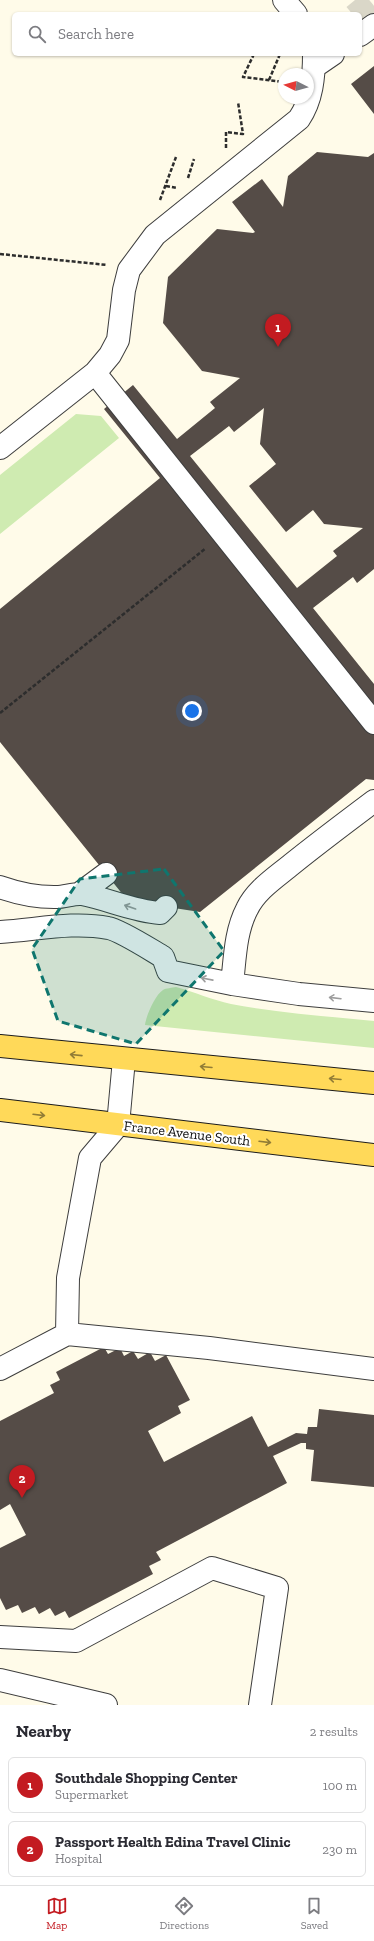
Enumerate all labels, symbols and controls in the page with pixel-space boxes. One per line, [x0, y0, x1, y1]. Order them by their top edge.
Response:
search box [12, 12, 362, 56]
icon: search [26, 23, 48, 45]
text: Search here [58, 25, 134, 43]
north arrow [278, 68, 314, 104]
pin: 1 [265, 314, 291, 347]
your location [182, 701, 202, 721]
one-way arrow [124, 903, 137, 910]
one-way arrow [201, 974, 214, 982]
one-way arrow [329, 994, 342, 1002]
one-way arrow [70, 1051, 83, 1059]
one-way arrow [200, 1063, 213, 1071]
one-way arrow [329, 1075, 342, 1083]
one-way arrow [32, 1111, 45, 1119]
street label: France Avenue South [123, 1117, 251, 1150]
one-way arrow [258, 1139, 271, 1146]
pin: 2 [9, 1465, 35, 1498]
text: Nearby [16, 1721, 71, 1741]
text: 2 results [310, 1724, 358, 1739]
text: Southdale Shopping Center [55, 1769, 238, 1787]
text: 1 [27, 1778, 33, 1793]
text: 100 m [323, 1778, 357, 1793]
text: Supermarket [55, 1787, 128, 1802]
text: Passport Health Edina Travel Clinic [55, 1833, 291, 1851]
text: 2 [27, 1842, 33, 1857]
text: 230 m [322, 1842, 357, 1857]
text: Hospital [55, 1851, 102, 1866]
tab: Map [46, 1895, 68, 1932]
tab: Directions [159, 1895, 209, 1932]
tab: Saved [301, 1895, 328, 1932]

